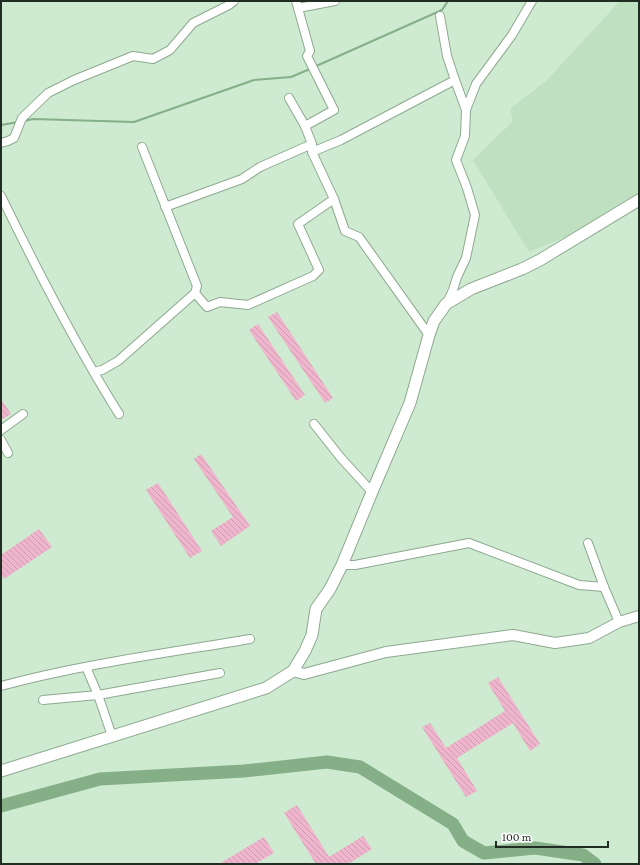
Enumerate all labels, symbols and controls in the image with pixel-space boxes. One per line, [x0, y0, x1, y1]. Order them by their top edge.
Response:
scale bar [496, 823, 608, 849]
text: 100 m [502, 830, 532, 844]

